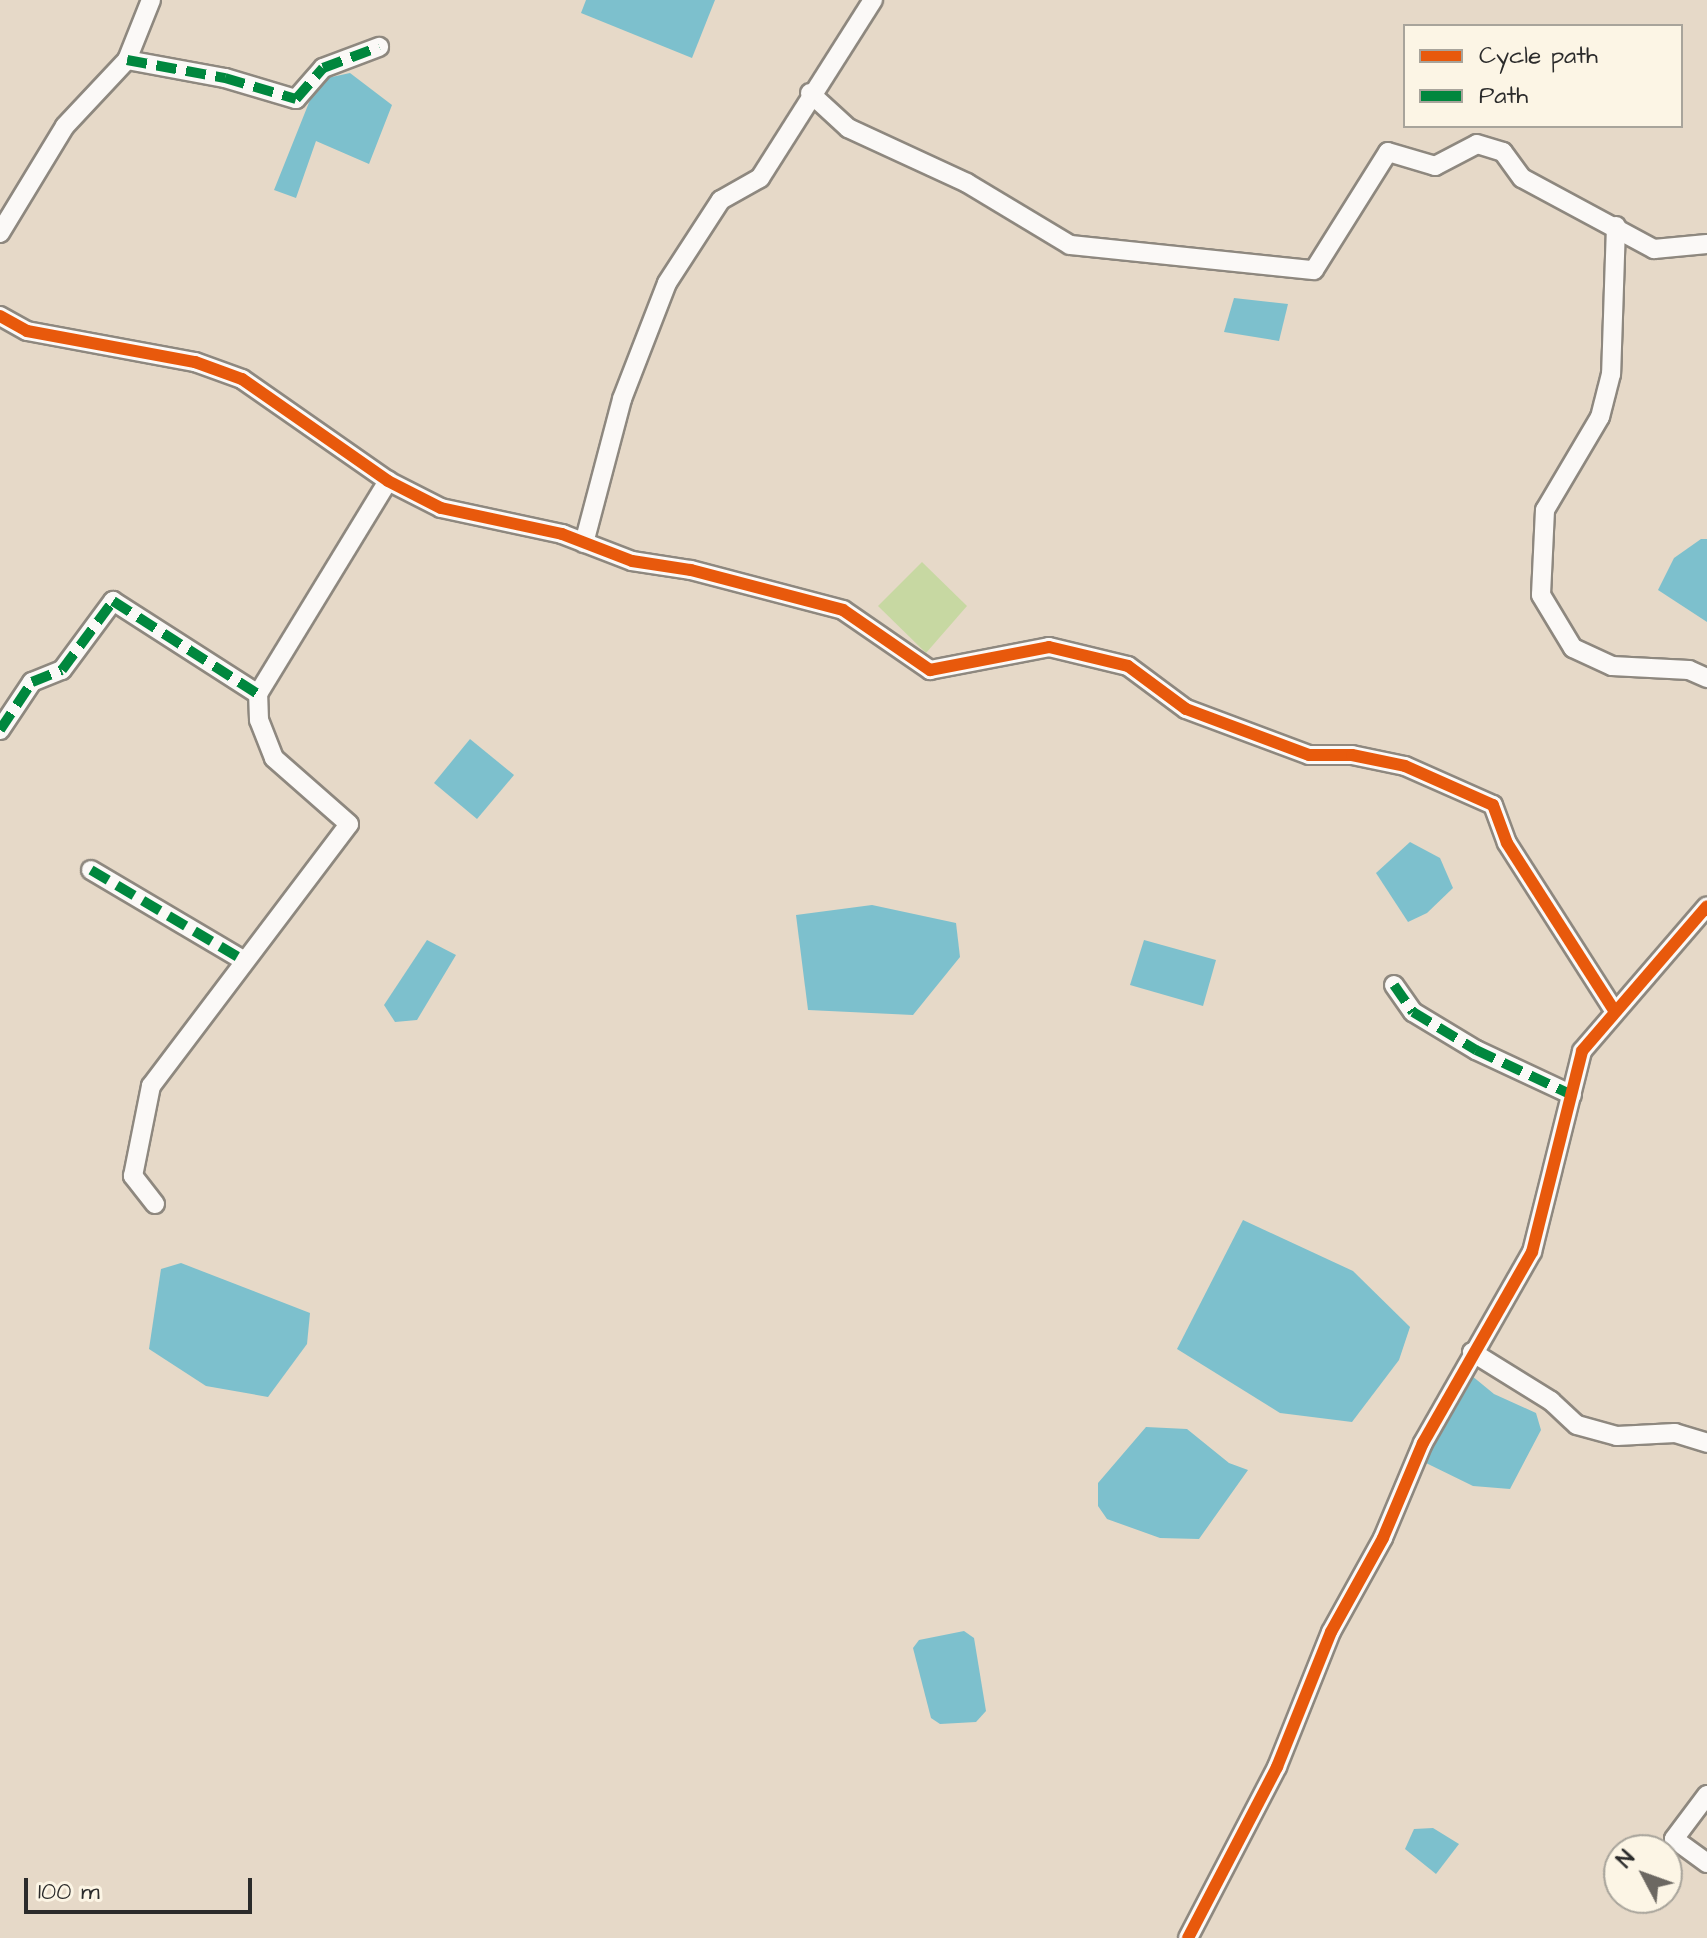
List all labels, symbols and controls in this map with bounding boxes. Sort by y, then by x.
legend [1403,24,1683,128]
text: Cycle path [1479,39,1598,73]
text: Path [1479,79,1528,113]
north arrow [1603,1834,1683,1914]
text: N [1610,1844,1642,1875]
scale bar [28,1862,256,1912]
text: 100 m [38,1875,100,1909]

